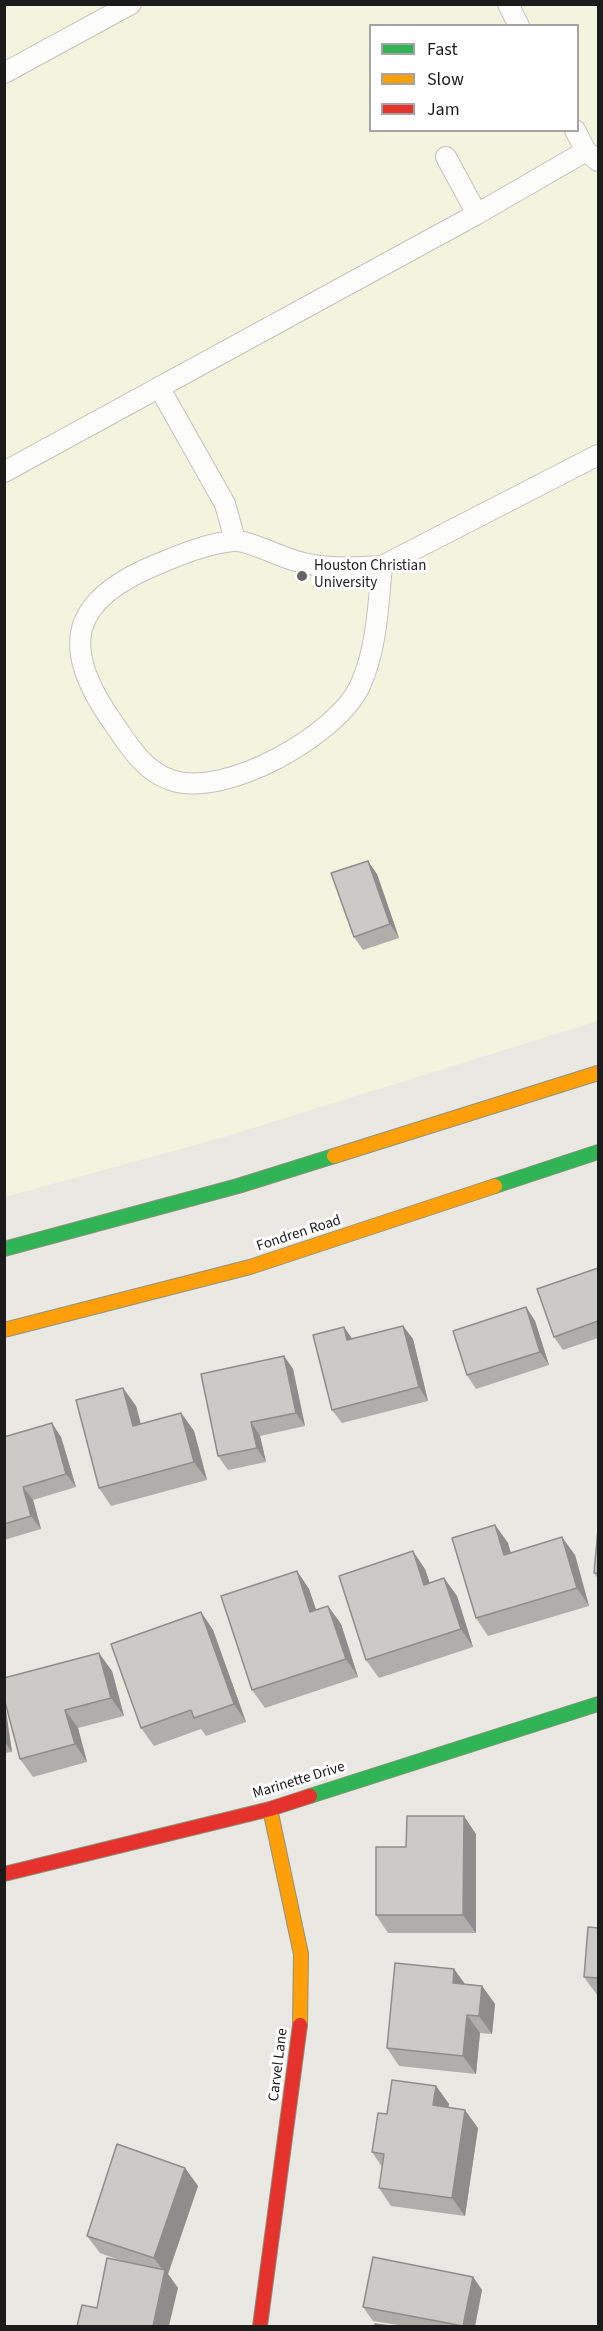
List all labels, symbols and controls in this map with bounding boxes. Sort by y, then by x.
legend [369,24,579,132]
text: Fast [427,37,458,62]
text: Slow [427,67,464,92]
text: Jam [427,97,460,122]
place label: Houston Christian University [314,558,426,593]
marker: Houston Christian University [295,569,309,583]
street label: Fondren Road [254,1212,344,1256]
street label: Marinette Drive [251,1758,347,1804]
street label: Carvel Lane [266,2027,292,2103]

